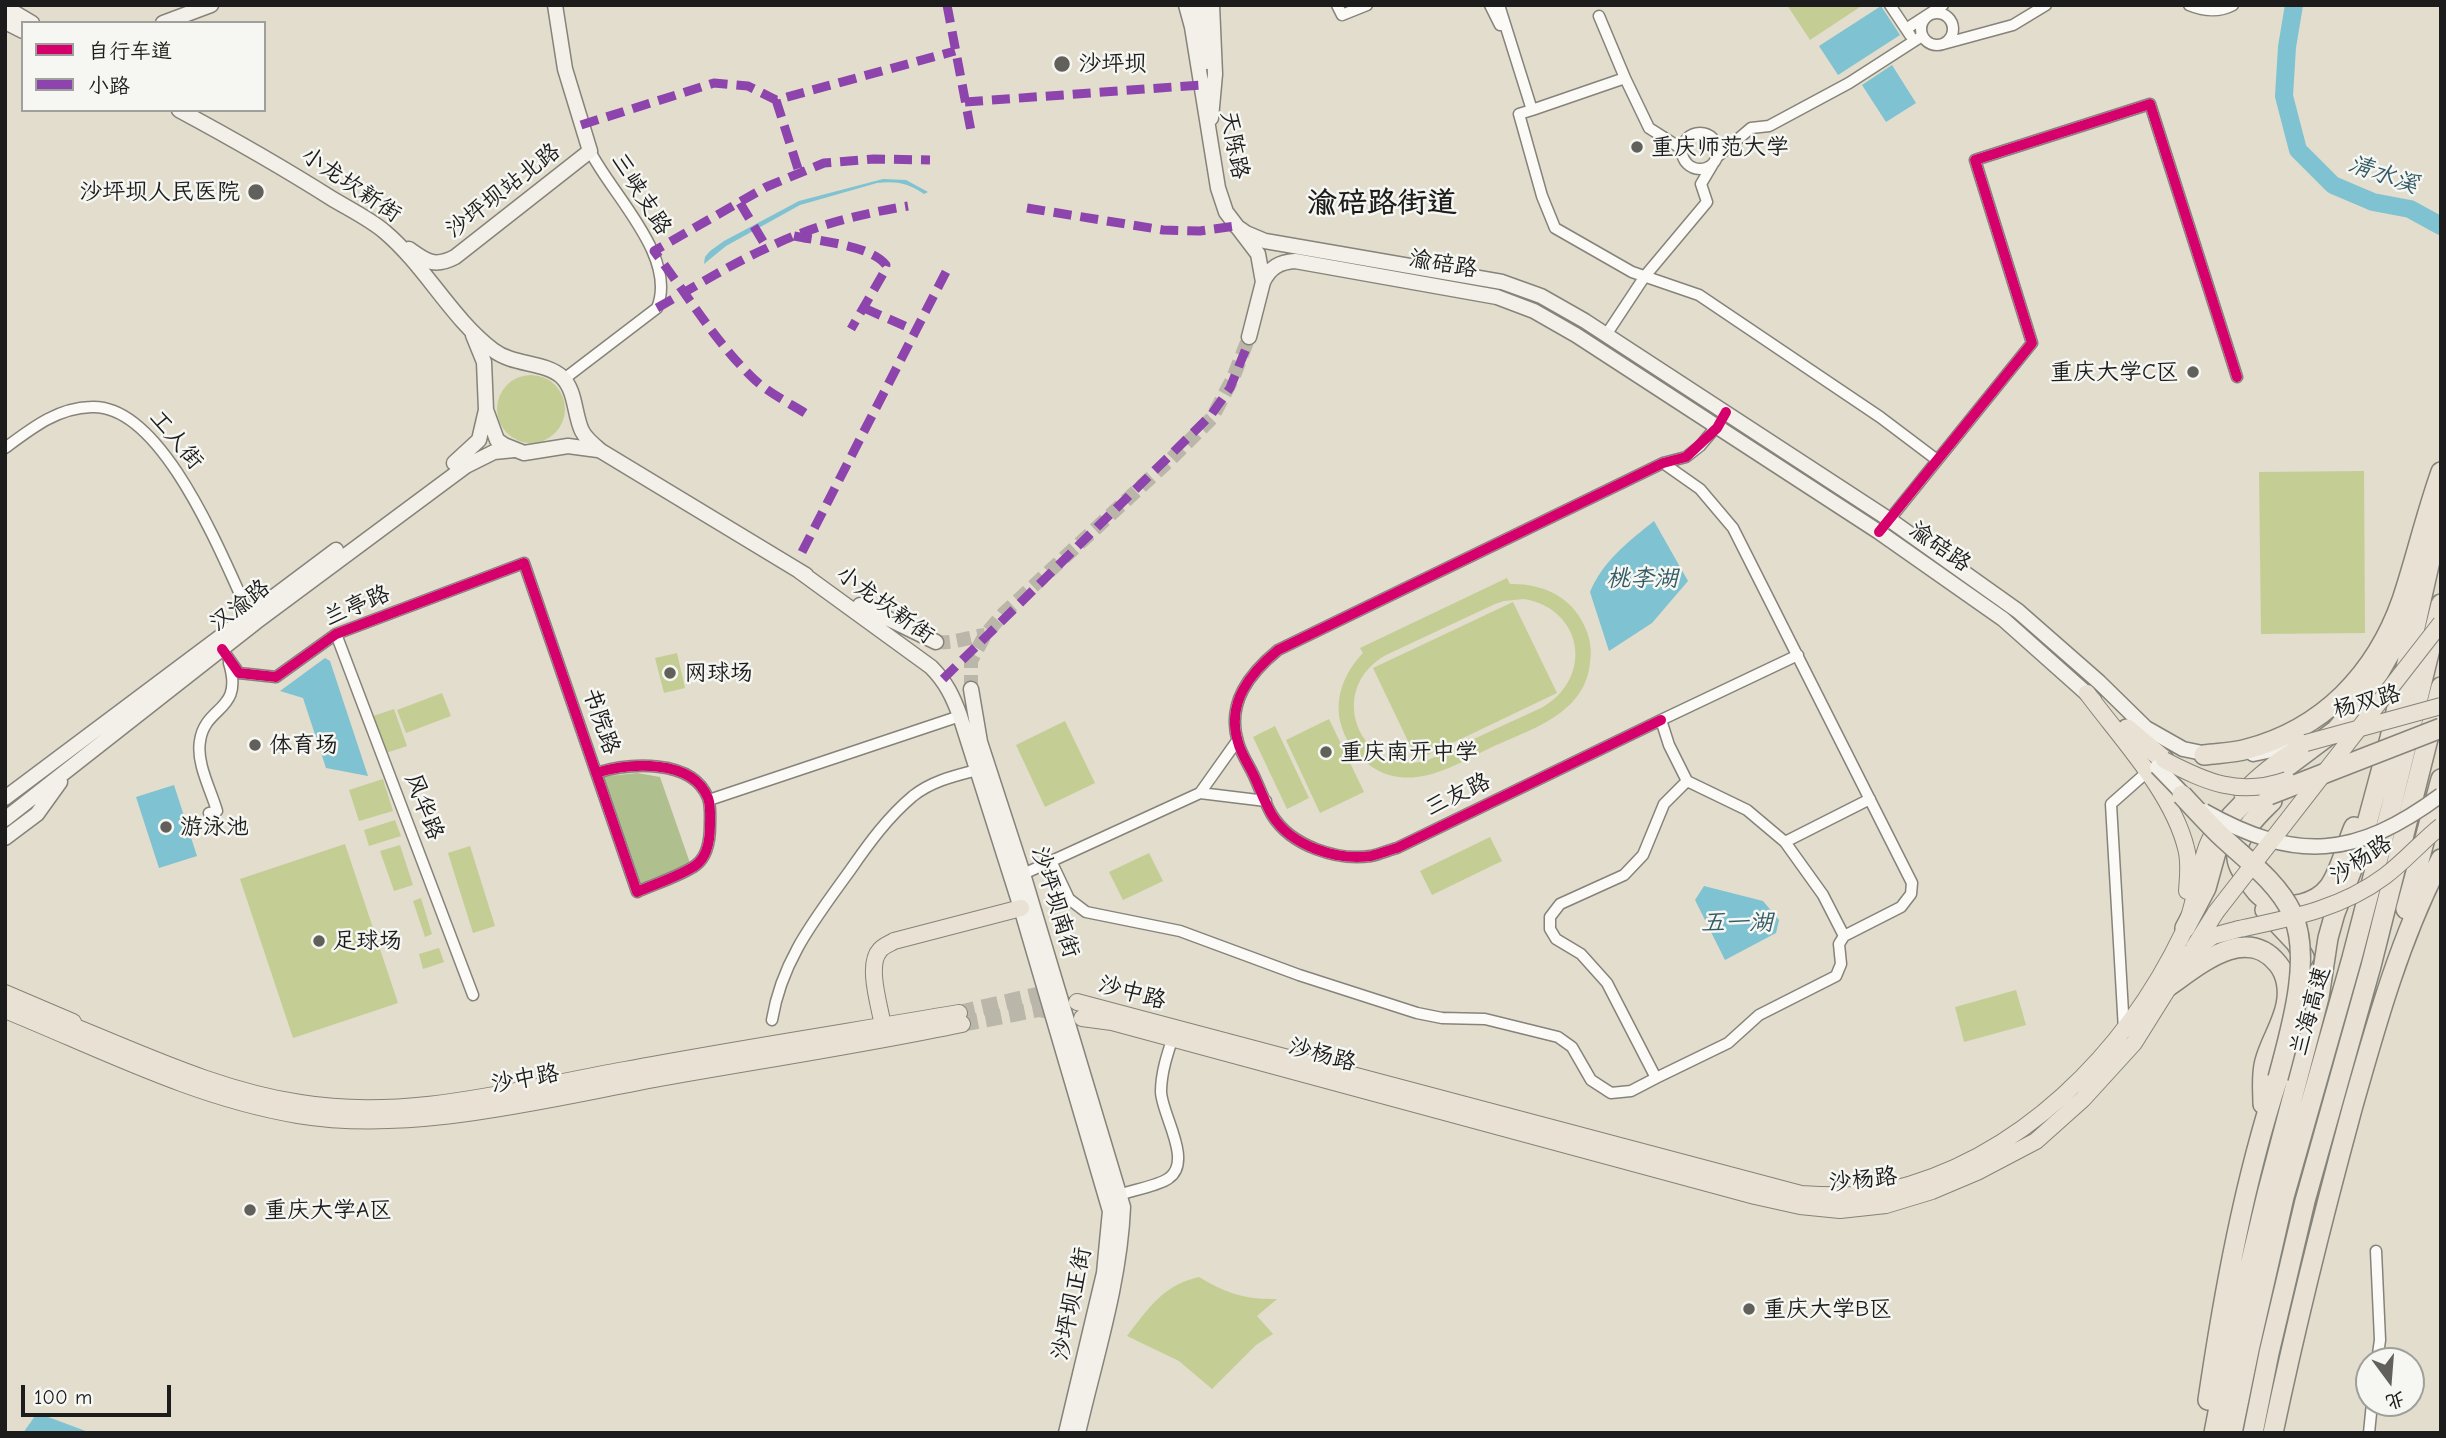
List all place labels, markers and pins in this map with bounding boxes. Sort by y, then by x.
place label: 沙坪坝 [1078,50,1147,78]
marker: 沙坪坝 [1052,54,1072,74]
place label: 重庆师范大学 [1651,133,1789,161]
marker: 重庆师范大学 [1629,139,1645,155]
place label: 沙坪坝人民医院 [79,178,240,206]
marker: 沙坪坝人民医院 [246,182,266,202]
place label: 重庆大学C区 [2050,358,2179,386]
marker: 重庆大学C区 [2185,364,2201,380]
place label: 网球场 [684,659,753,687]
marker: 网球场 [662,665,678,681]
place label: 体育场 [269,731,338,759]
marker: 体育场 [247,737,263,753]
place label: 重庆南开中学 [1340,738,1478,766]
marker: 重庆南开中学 [1318,744,1334,760]
place label: 游泳池 [180,813,249,841]
marker: 游泳池 [158,819,174,835]
place label: 足球场 [333,927,402,955]
marker: 足球场 [311,933,327,949]
place label: 重庆大学A区 [264,1196,392,1224]
marker: 重庆大学A区 [242,1202,258,1218]
place label: 重庆大学B区 [1763,1295,1892,1323]
marker: 重庆大学B区 [1741,1301,1757,1317]

